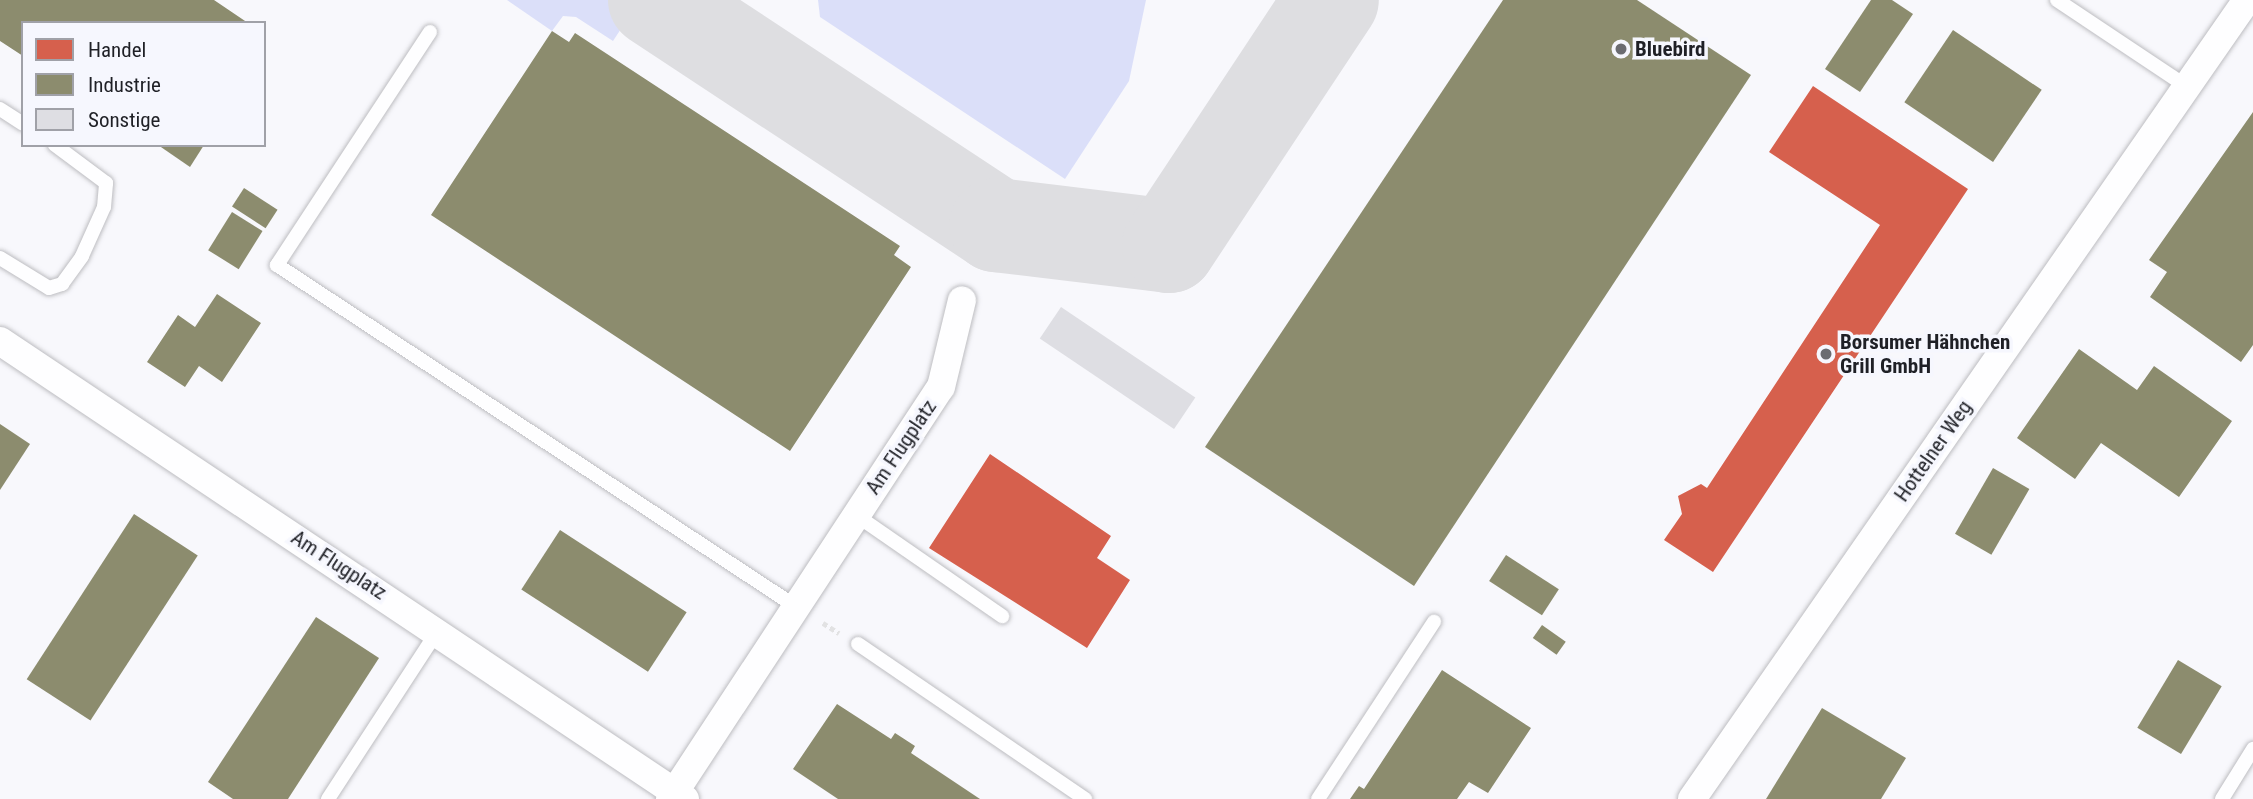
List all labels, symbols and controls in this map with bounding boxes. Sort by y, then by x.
legend [21,21,266,147]
place label: Bluebird [1635,36,1705,62]
text: Handel [88,38,146,62]
marker: Bluebird [1613,41,1629,57]
text: Industrie [88,73,161,97]
text: Sonstige [88,108,160,132]
place label: Borsumer Hähnchen Grill GmbH [1840,329,2010,379]
marker: Borsumer Hähnchen Grill GmbH [1818,346,1834,362]
street label: Am Flugplatz [860,395,942,499]
street label: Hottelner Weg [1889,396,1977,506]
street label: Am Flugplatz [286,525,392,605]

